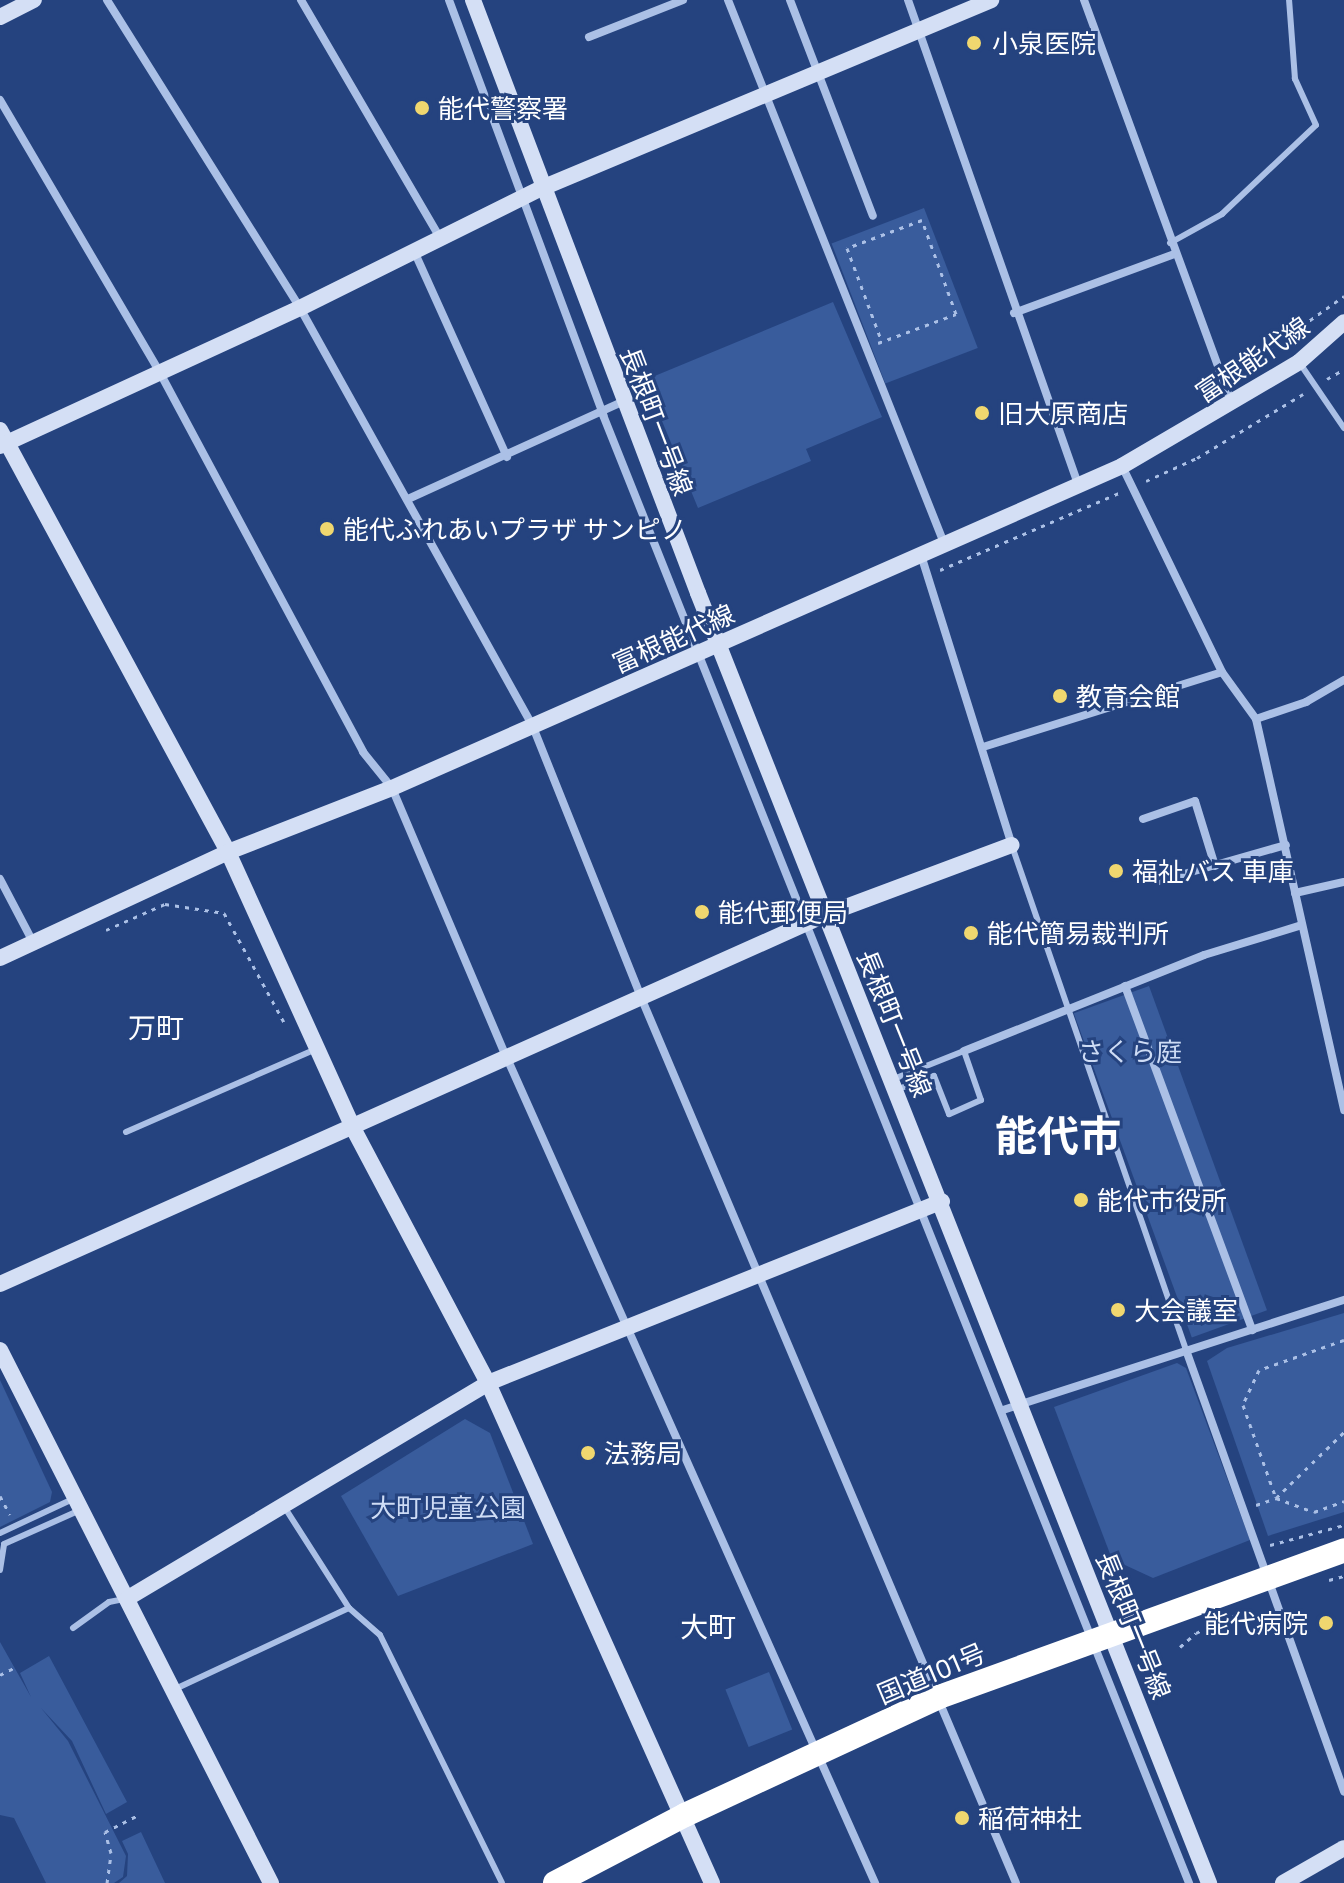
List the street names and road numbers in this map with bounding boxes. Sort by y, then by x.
street label: 富根能代線 [1189,310,1315,408]
street label: 長根町一号線 [614,343,700,499]
street label: 富根能代線 [607,597,739,679]
street label: 長根町一号線 [851,945,939,1101]
street label: 長根町一号線 [1090,1547,1178,1703]
street label: 国道101号 [872,1636,990,1710]

